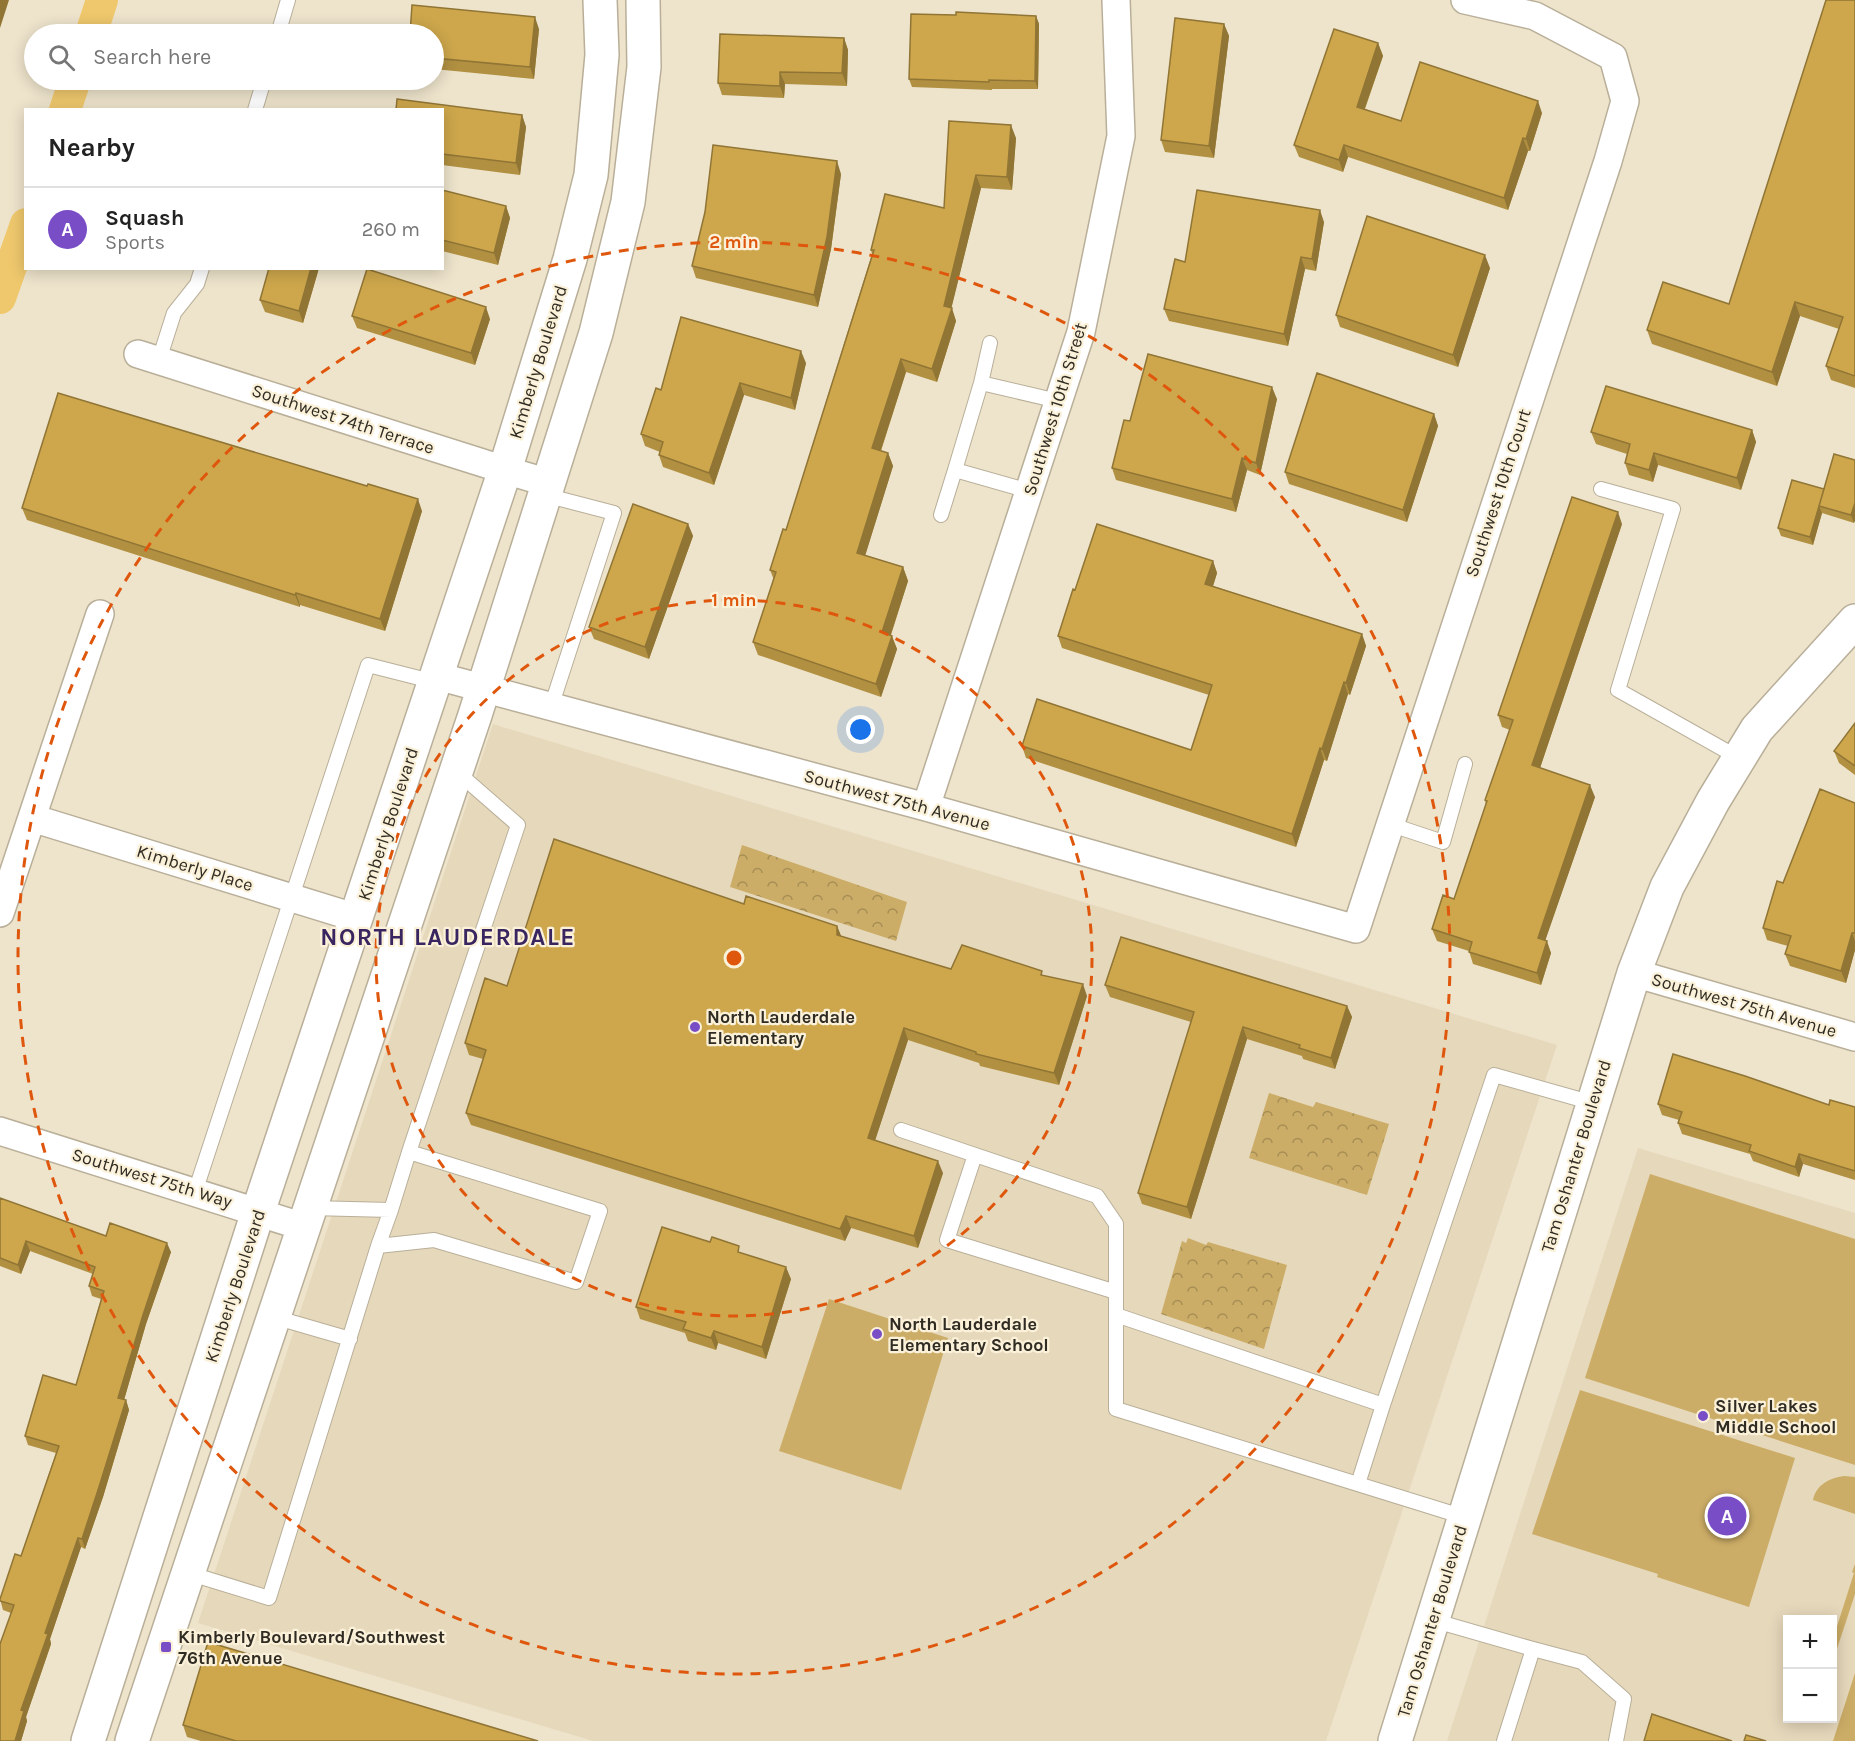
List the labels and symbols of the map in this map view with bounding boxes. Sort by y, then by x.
text: 2 min [709,231,759,253]
street label: Kimberly Boulevard [504,282,572,442]
street label: Southwest 10th Street [1018,320,1092,498]
street label: Southwest 74th Terrace [249,379,437,459]
street label: Southwest 10th Court [1460,406,1536,580]
text: 1 min [711,589,757,611]
your location [846,715,875,744]
street label: Kimberly Boulevard [353,745,423,903]
street label: Southwest 75th Avenue [802,765,992,835]
street label: Kimberly Place [134,840,256,896]
district label: NORTH LAUDERDALE [320,923,576,951]
centre of rings [724,948,744,968]
street label: Southwest 75th Avenue [1649,968,1839,1042]
place label: North Lauderdale Elementary [707,1006,855,1049]
marker: North Lauderdale Elementary [688,1020,702,1034]
street label: Tam Oshanter Boulevard [1536,1057,1616,1255]
street label: Southwest 75th Way [69,1143,235,1213]
street label: Kimberly Boulevard [200,1207,270,1365]
place label: North Lauderdale Elementary School [889,1313,1049,1356]
marker: North Lauderdale Elementary School [870,1327,884,1341]
place label: Silver Lakes Middle School [1715,1395,1836,1438]
marker: Silver Lakes Middle School [1696,1409,1710,1423]
pin: A [1708,1494,1746,1538]
street label: Tam Oshanter Boulevard [1392,1522,1472,1720]
place label: Kimberly Boulevard/Southwest 76th Avenue [178,1626,445,1669]
marker: Kimberly Boulevard/Southwest 76th Avenue [159,1640,173,1654]

